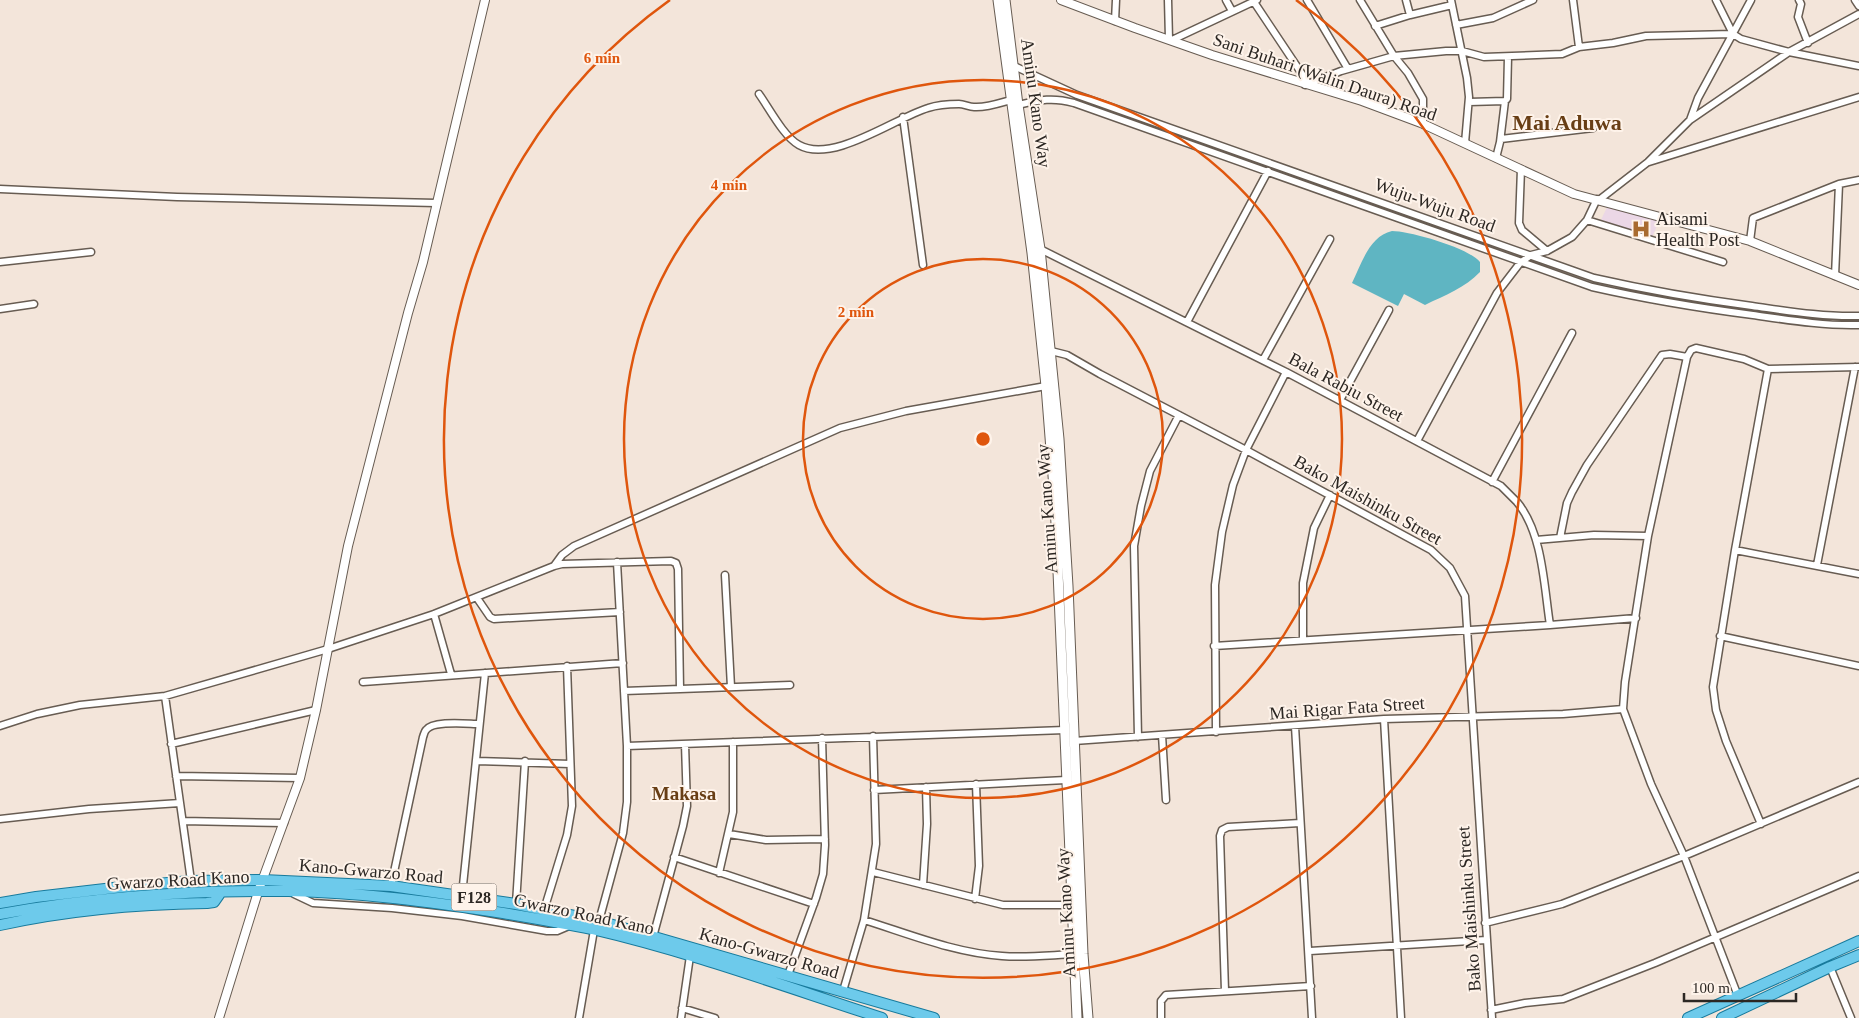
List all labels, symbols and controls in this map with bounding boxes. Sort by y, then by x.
street label: Sani Buhari (Walin Daura) Road [1210,29,1440,126]
street label: Aminu Kano Way [1017,37,1055,169]
text: 6 min [584,50,621,66]
district label: Mai Aduwa [1512,110,1622,135]
street label: Wuju-Wuju Road [1372,174,1498,236]
text: 4 min [711,177,748,193]
place label: Aisami Health Post [1656,209,1740,250]
hospital icon: Aisami Health Post [1630,218,1652,240]
text: 2 min [838,304,875,320]
street label: Bala Rabiu Street [1285,348,1407,426]
centre of rings [974,430,992,448]
street label: Aminu Kano Way [1032,443,1062,575]
street label: Bako Maishinku Street [1291,451,1445,549]
street label: Mai Rigar Fata Street [1269,693,1425,723]
district label: Makasa [652,783,717,804]
street label: Bako Maishinku Street [1453,826,1485,992]
street label: Aminu Kano Way [1053,847,1079,979]
street label: Kano-Gwarzo Road [298,855,444,887]
street label: Gwarzo Road Kano [106,866,250,894]
road number: F128 [452,884,496,910]
street label: Gwarzo Road Kano [512,889,656,939]
street label: Kano-Gwarzo Road [697,923,841,983]
scale bar [1684,970,1796,1002]
text: 100 m [1692,980,1730,996]

